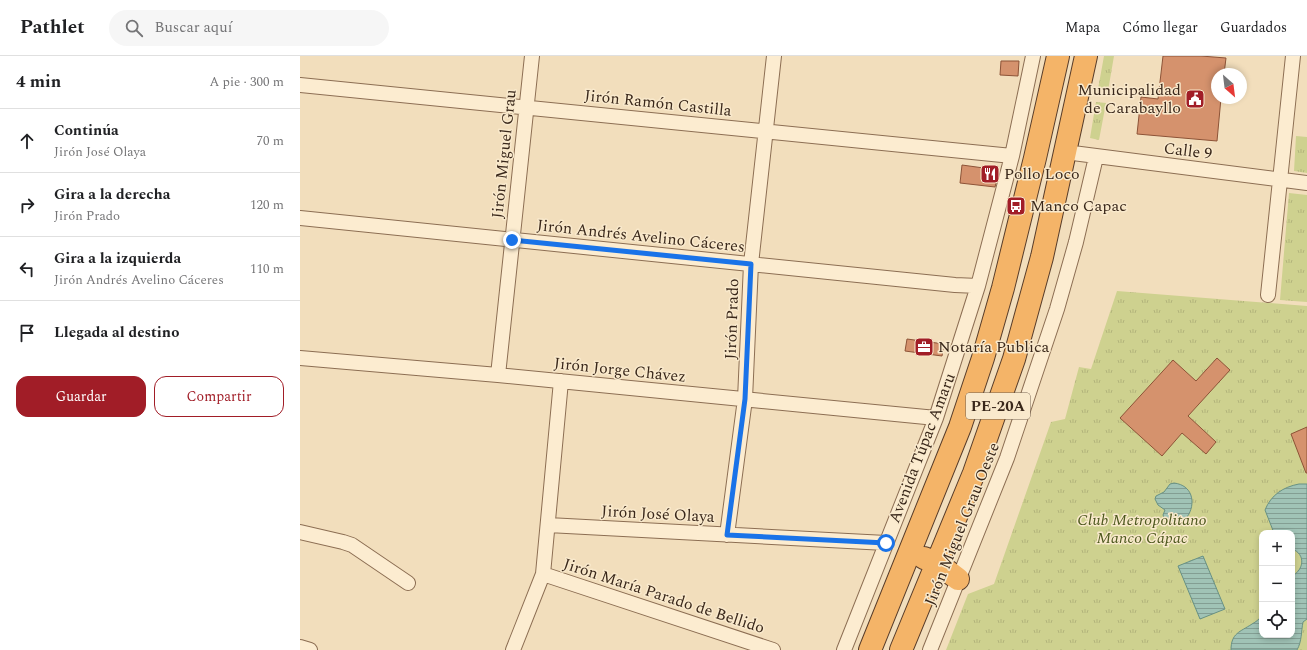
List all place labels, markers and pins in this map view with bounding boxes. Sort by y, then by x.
place label: Municipalidad de Carabayllo [1077,78,1181,120]
public building icon: Municipalidad de Carabayllo [1184,88,1206,110]
place label: Pollo Loco [1004,162,1080,186]
restaurant icon: Pollo Loco [979,163,1001,185]
place label: Manco Capac [1030,194,1127,218]
bus stop icon: Manco Capac [1005,195,1027,217]
place label: Notaría Publica [938,335,1050,359]
office icon: Notaría Publica [913,336,935,358]

